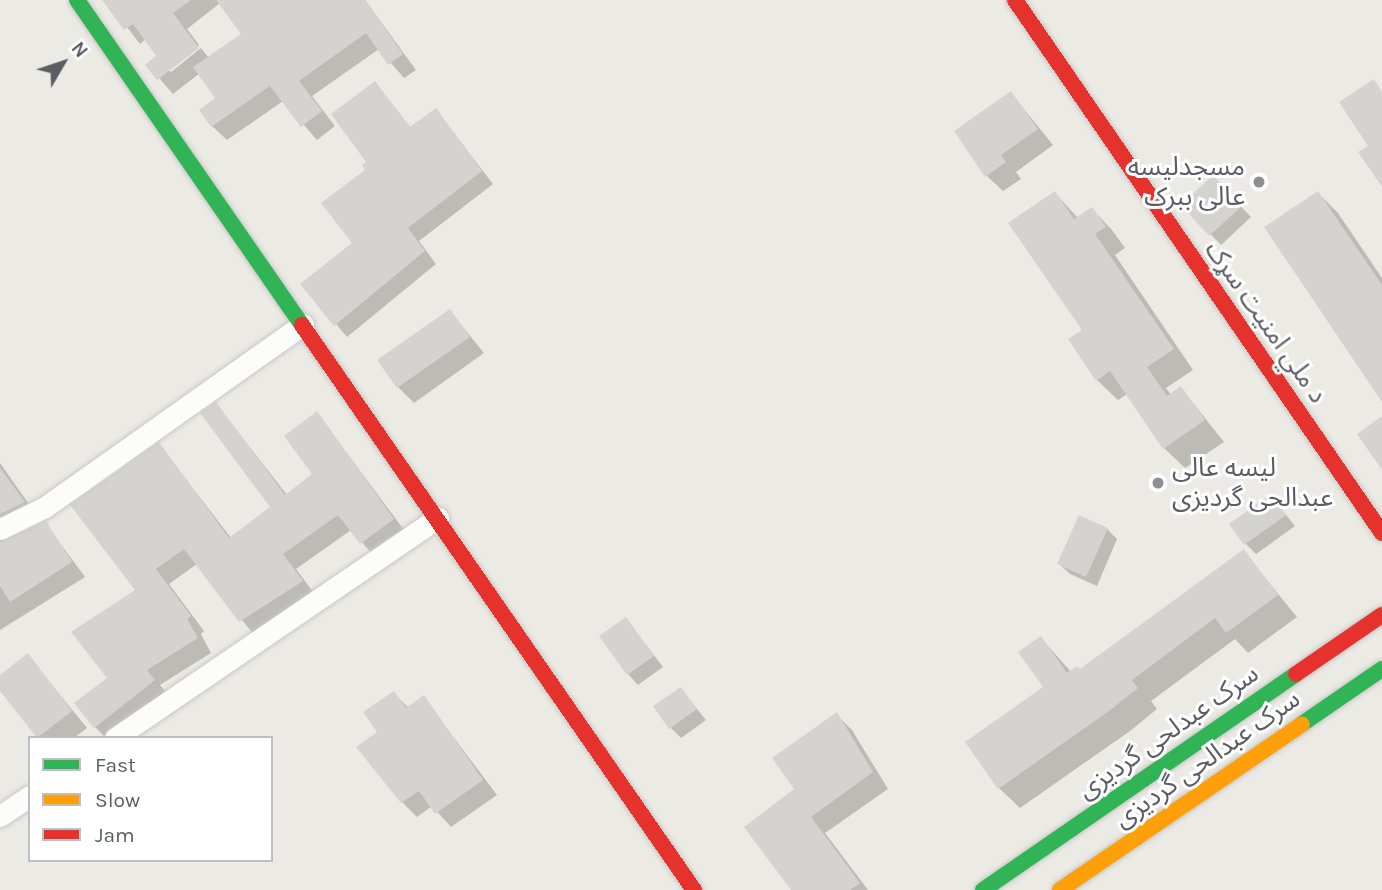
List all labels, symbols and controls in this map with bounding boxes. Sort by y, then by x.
north arrow [28,28,98,98]
text: N [66,38,92,62]
place label: مسجدلیسه عالی ببرک [1128,151,1245,212]
marker: مسجدلیسه عالی ببرک [1251,174,1267,190]
street label: د ملي امنیت سړک [1198,235,1334,409]
place label: لیسه عالی عبدالحی گردیزی [1172,452,1333,514]
marker: لیسه عالی عبدالحی گردیزی [1150,475,1166,491]
street label: سرک عبدلحی گردیزی [1072,658,1264,806]
street label: سرک عبدالحی گردیزی [1108,683,1306,835]
legend [28,736,273,862]
text: Fast [95,753,136,777]
text: Slow [95,788,140,812]
text: Jam [95,823,135,847]

